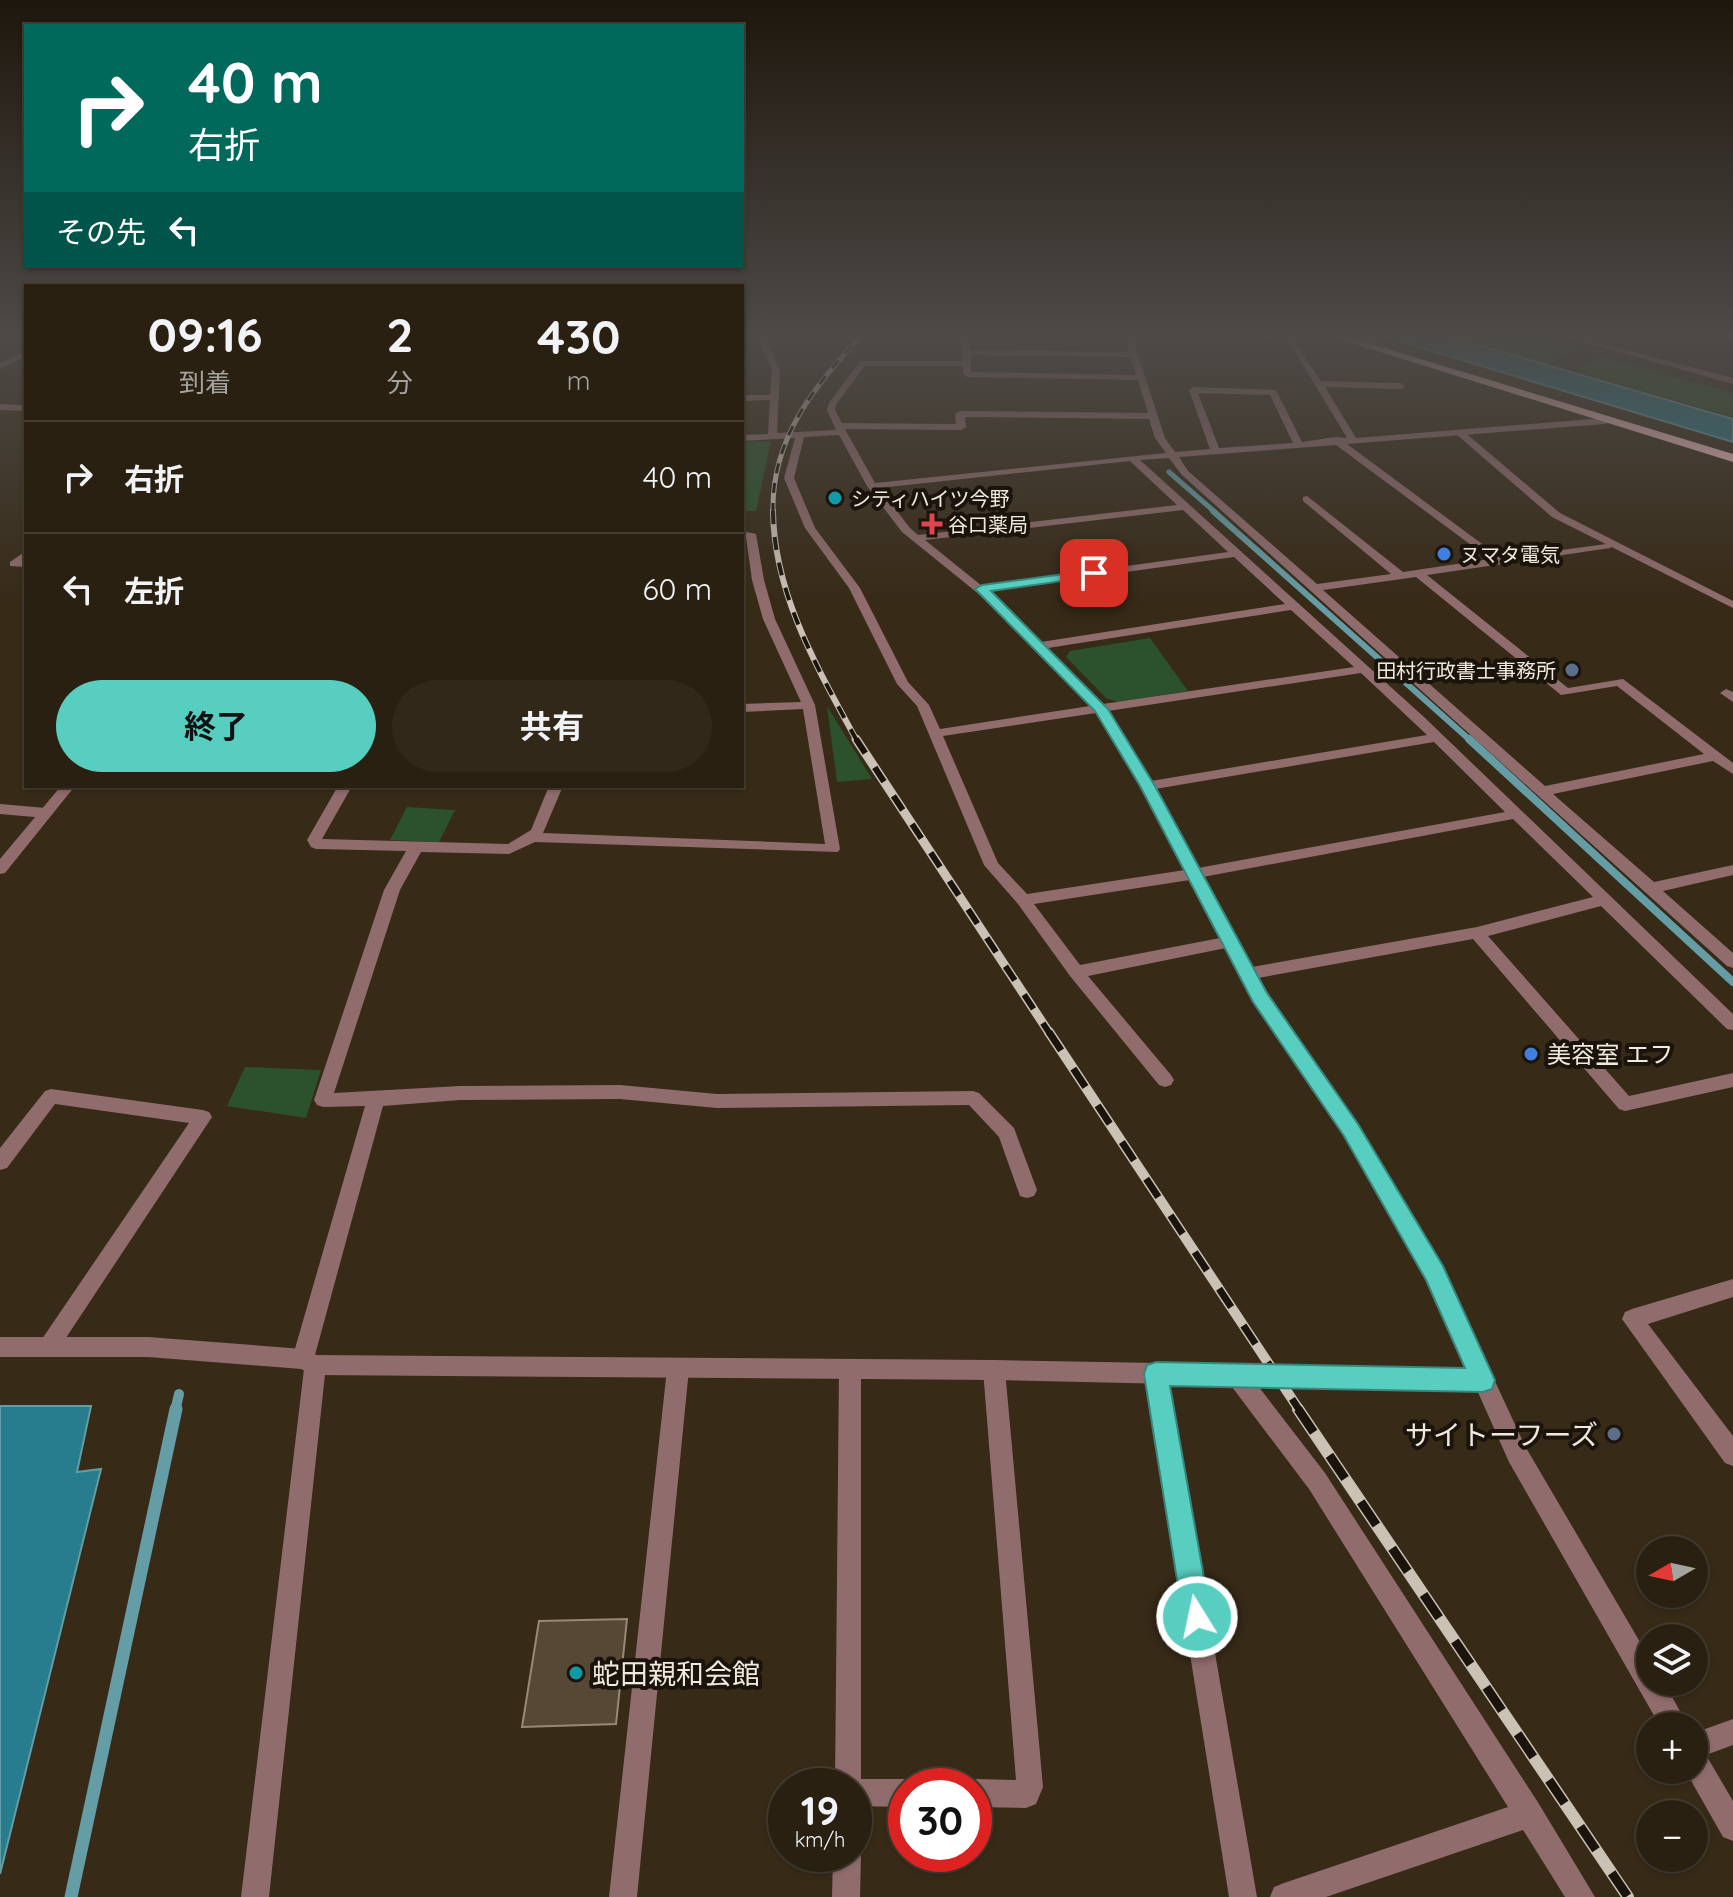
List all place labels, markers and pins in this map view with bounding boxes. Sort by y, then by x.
place label: シティハイツ今野 [851,486,1009,511]
marker: シティハイツ今野 [826,489,844,507]
place label: 谷口薬局 [948,512,1028,537]
marker: 谷口薬局 [923,515,941,533]
pin [1060,539,1128,607]
place label: ヌマタ電気 [1460,542,1560,567]
marker: ヌマタ電気 [1435,545,1453,563]
place label: 田村行政書士事務所 [1376,658,1556,683]
marker: 田村行政書士事務所 [1563,661,1581,679]
place label: 美容室 エフ [1547,1039,1674,1069]
marker: 美容室 エフ [1522,1045,1540,1063]
place label: サイトーフーズ [1405,1417,1598,1452]
marker: サイトーフーズ [1605,1425,1623,1443]
place label: 蛇田親和会館 [592,1656,760,1691]
marker: 蛇田親和会館 [567,1664,585,1682]

